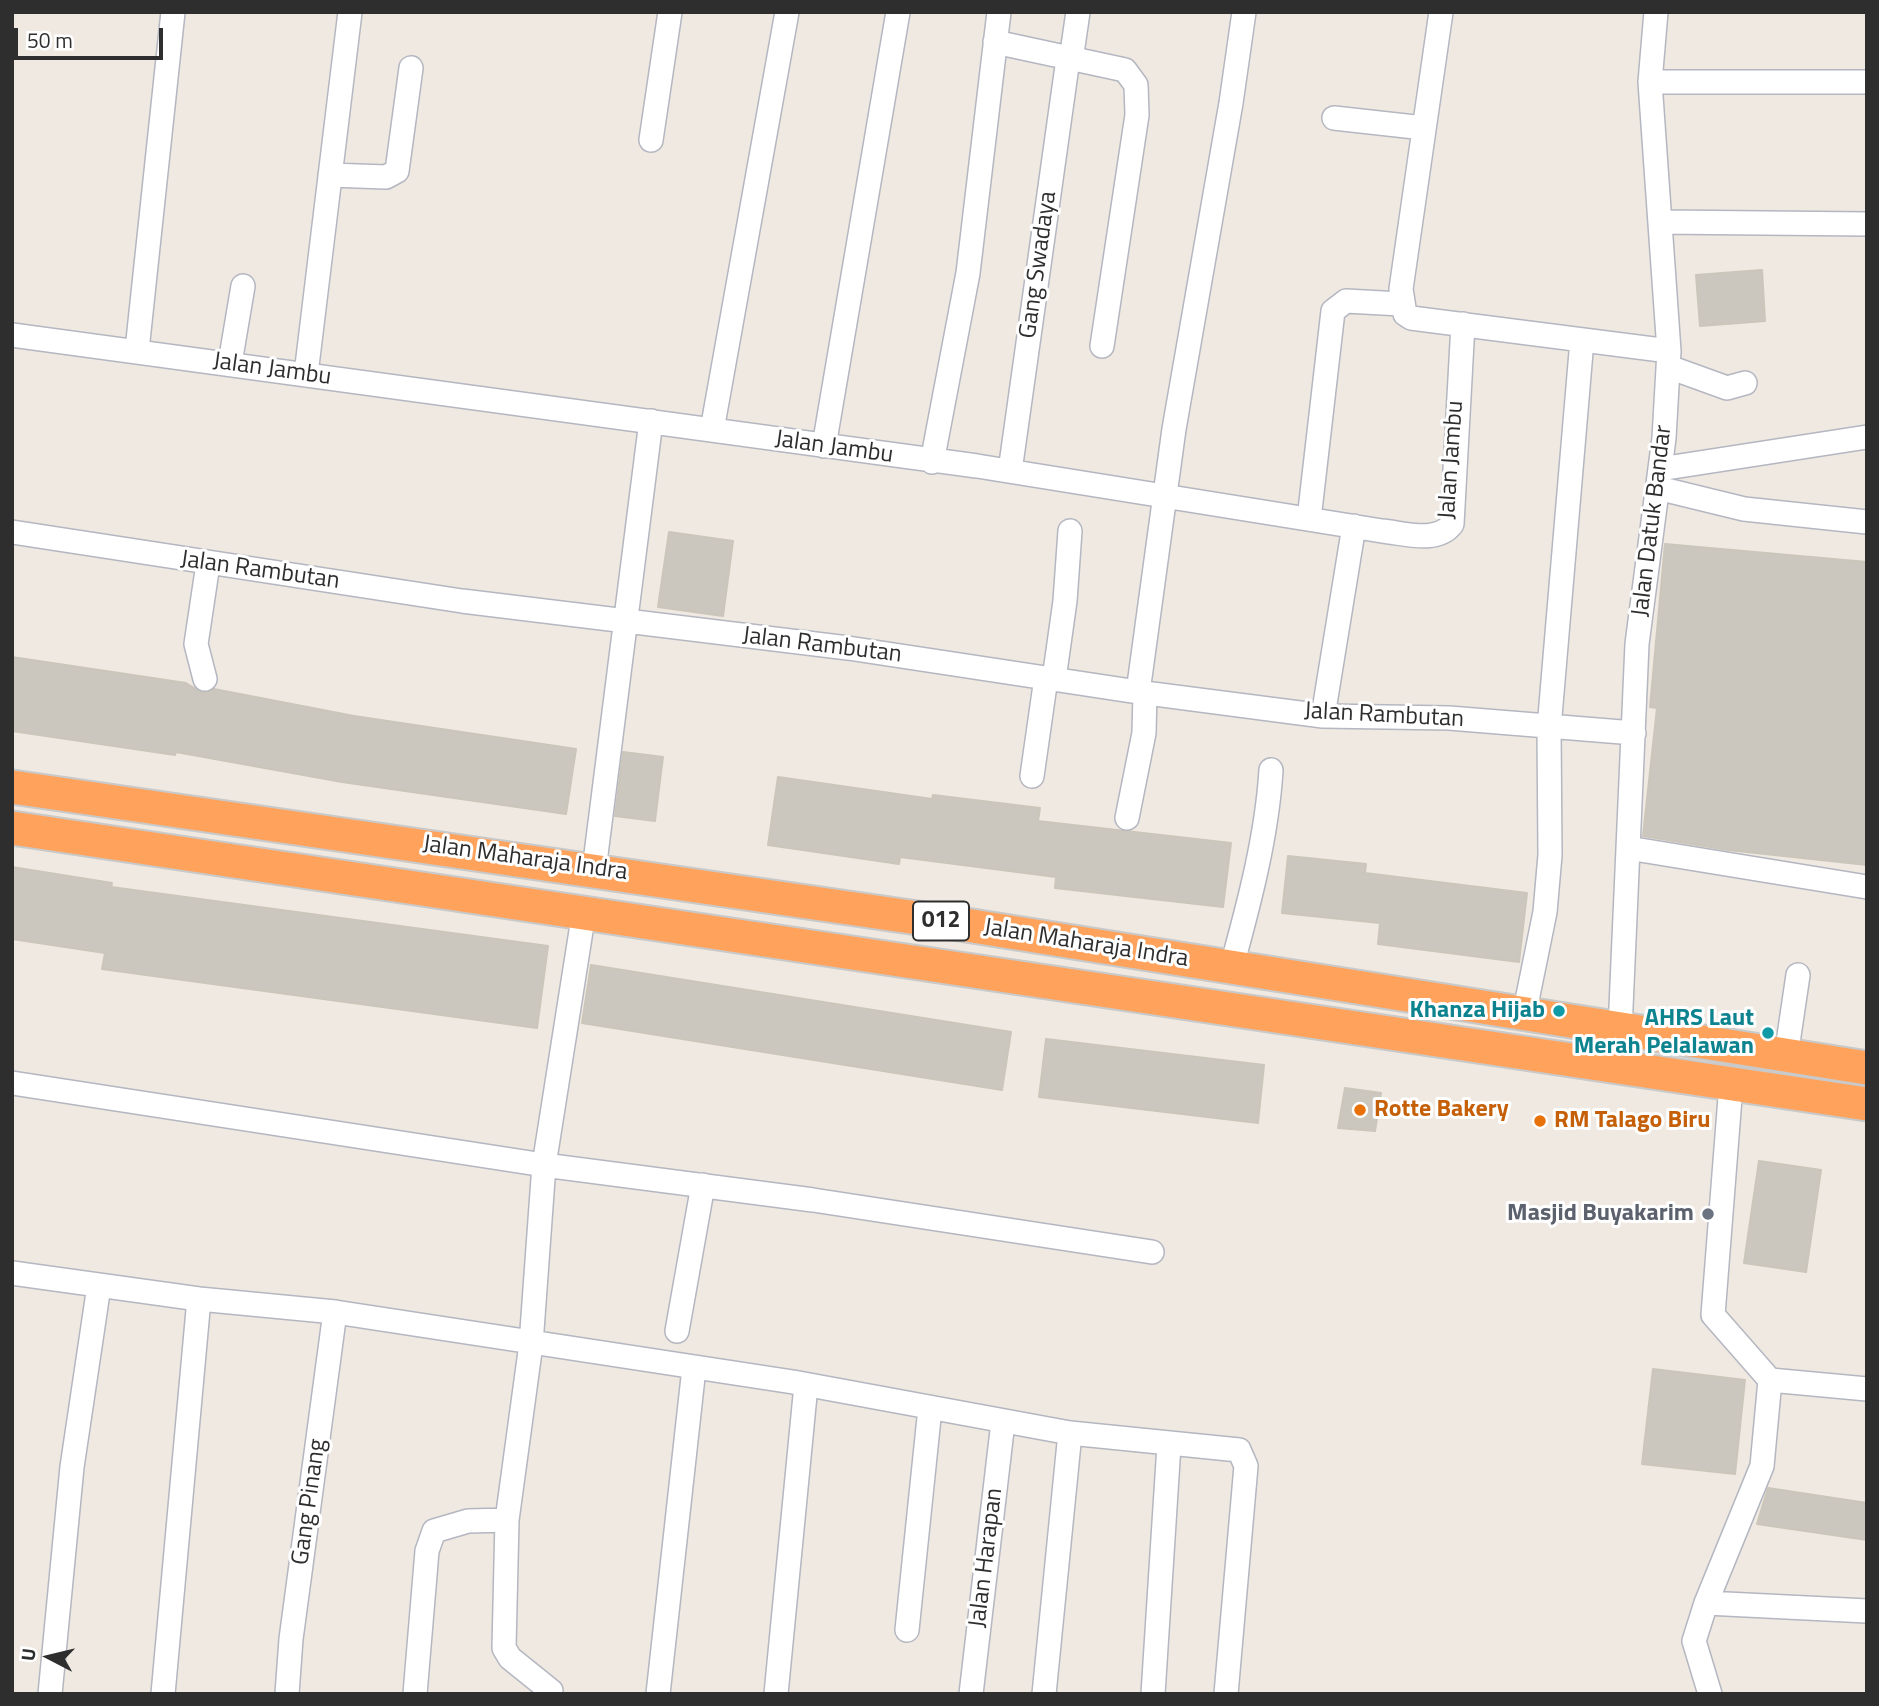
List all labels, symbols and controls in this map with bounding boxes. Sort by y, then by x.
scale bar [18,14,166,58]
text: 50 m [27,24,73,56]
street label: Gang Swadaya [1014,190,1064,340]
street label: Jalan Jambu [211,347,333,393]
street label: Jalan Jambu [1433,400,1471,520]
street label: Jalan Datuk Bandar [1627,424,1679,618]
street label: Jalan Jambu [773,425,895,471]
street label: Jalan Rambutan [179,546,341,596]
street label: Jalan Rambutan [741,622,903,670]
street label: Jalan Rambutan [1303,697,1465,735]
street label: Jalan Maharaja Indra [421,830,629,888]
road number: 012 [913,902,969,940]
street label: Jalan Maharaja Indra [982,914,1190,974]
place label: Khanza Hijab [1410,997,1545,1025]
marker: Khanza Hijab [1551,1003,1567,1019]
place label: AHRS Laut Merah Pelalawan [1574,1005,1754,1061]
marker: AHRS Laut Merah Pelalawan [1760,1025,1776,1041]
place label: Rotte Bakery [1374,1096,1509,1124]
marker: Rotte Bakery [1352,1102,1368,1118]
place label: RM Talago Biru [1554,1107,1711,1135]
marker: RM Talago Biru [1532,1113,1548,1129]
place label: Masjid Buyakarim [1507,1200,1694,1228]
marker: Masjid Buyakarim [1700,1206,1716,1222]
street label: Gang Pinang [287,1437,333,1567]
street label: Jalan Harapan [964,1486,1010,1630]
north arrow [14,1622,84,1692]
text: U [13,1646,43,1662]

